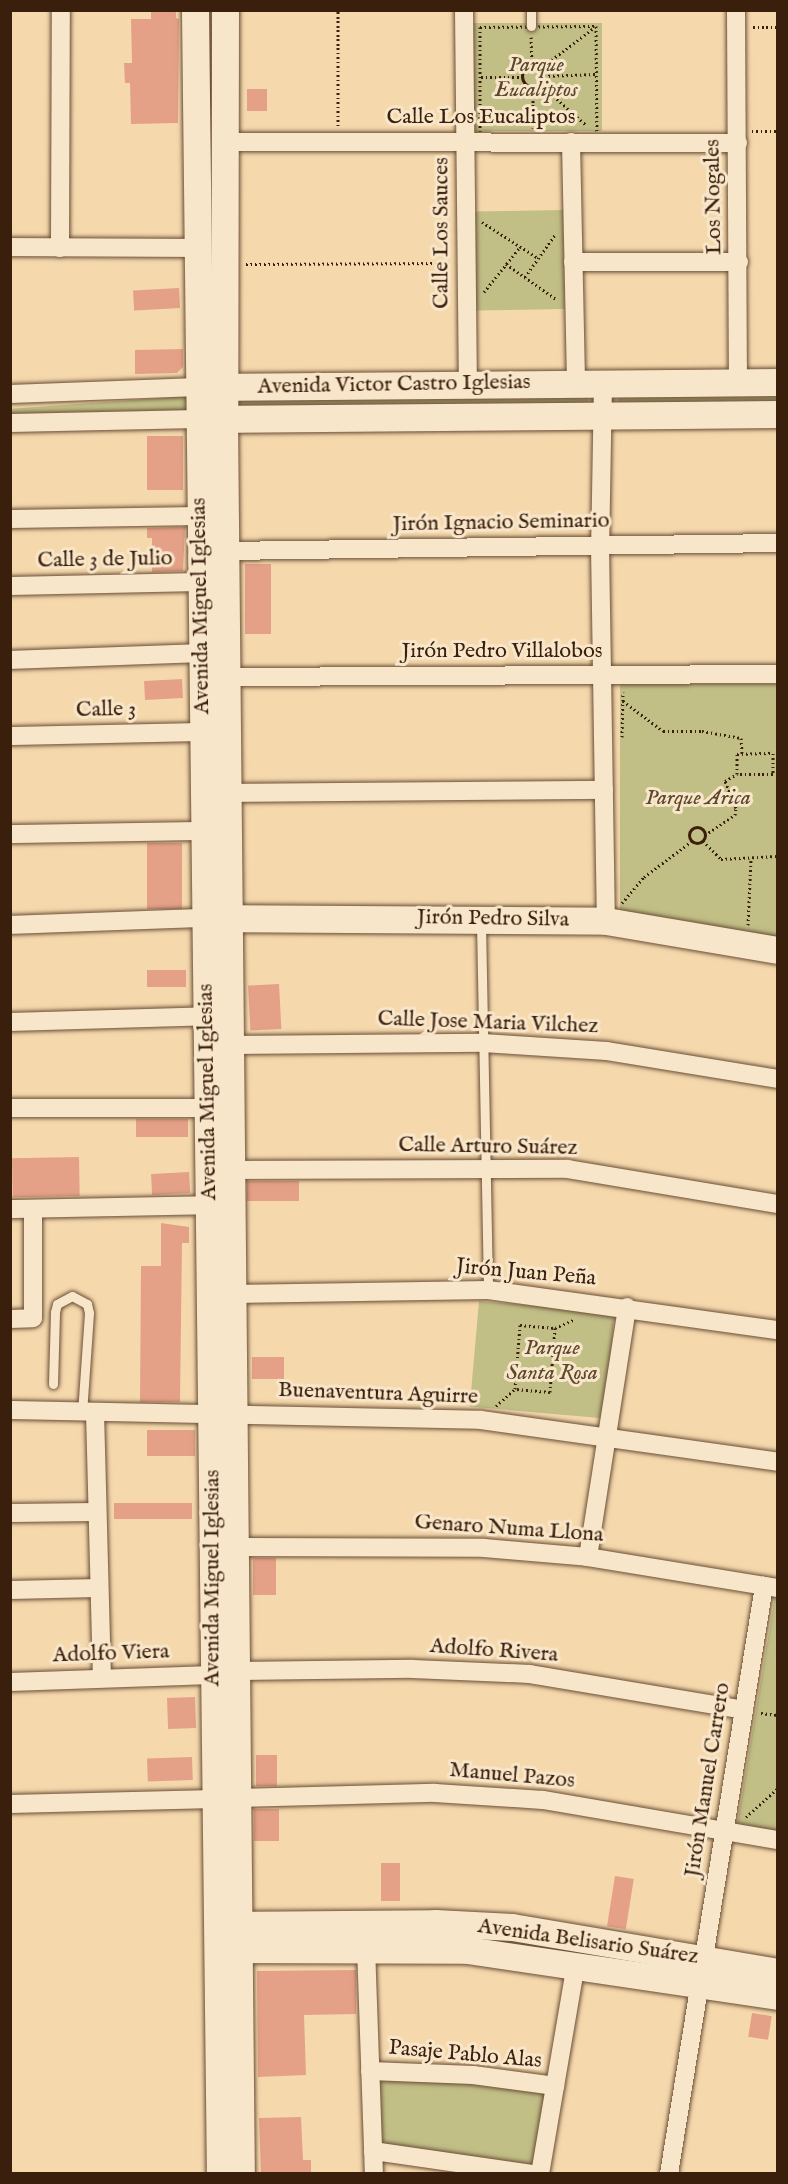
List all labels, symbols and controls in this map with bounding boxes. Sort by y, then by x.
park label: Parque Eucaliptos [495,52,577,104]
street label: Calle Los Eucaliptos [387,105,575,131]
street label: Los Nogales [700,139,728,255]
street label: Calle Los Sauces [429,157,455,309]
street label: Avenida Victor Castro Iglesias [257,369,531,401]
street label: Avenida Miguel Iglesias [186,497,216,715]
street label: Jirón Ignacio Seminario [392,508,610,538]
street label: Calle 3 de Julio [37,546,173,574]
street label: Jirón Pedro Villalobos [401,639,603,665]
street label: Calle 3 [76,696,136,724]
park label: Parque Arica [645,786,751,812]
street label: Jirón Pedro Silva [417,904,569,934]
street label: Avenida Miguel Iglesias [193,983,223,1201]
street label: Calle Jose Maria Vilchez [377,1006,599,1040]
street label: Calle Arturo Suárez [398,1132,578,1162]
street label: Jirón Juan Peña [455,1254,597,1292]
park label: Parque Santa Rosa [506,1335,598,1386]
street label: Buenaventura Aguirre [278,1377,478,1411]
street label: Avenida Miguel Iglesias [200,1470,226,1686]
street label: Genaro Numa Llona [414,1509,604,1549]
street label: Adolfo Rivera [429,1633,559,1669]
street label: Adolfo Viera [52,1639,170,1669]
street label: Jirón Manuel Carrero [680,1681,736,1879]
street label: Manuel Pazos [448,1757,576,1795]
street label: Avenida Belisario Suárez [476,1913,700,1971]
street label: Pasaje Pablo Alas [387,2035,543,2075]

